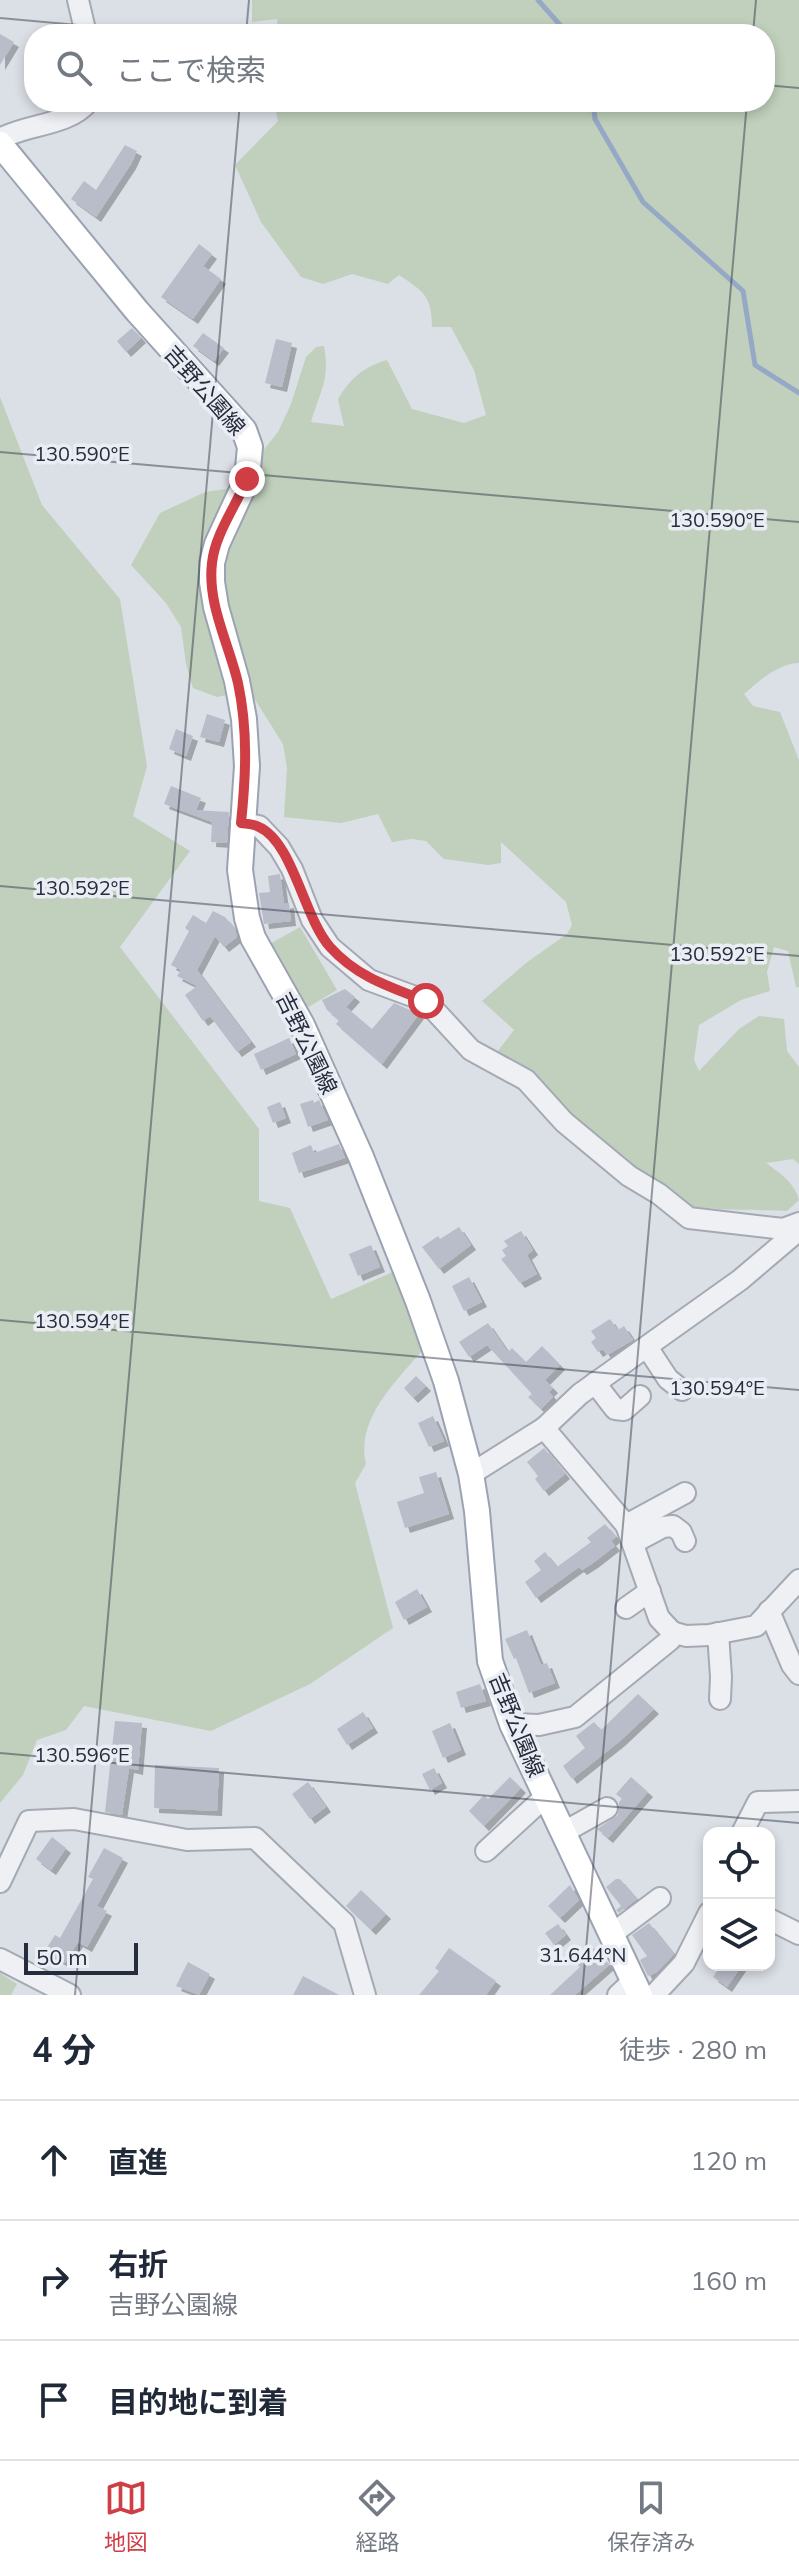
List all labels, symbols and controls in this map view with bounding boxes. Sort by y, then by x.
search box [24,24,775,112]
icon: search [52,46,96,90]
text: ここで検索 [116,51,266,89]
street label: 吉野公園線 [158,339,252,441]
text: 130.590°E [34,441,130,466]
route end [229,461,265,497]
text: 130.590°E [669,507,765,532]
text: 130.592°E [34,875,130,900]
text: 130.592°E [669,941,765,966]
route start [408,983,444,1019]
street label: 吉野公園線 [270,987,344,1099]
text: 130.594°E [34,1308,130,1333]
text: 130.594°E [669,1375,765,1400]
street label: 吉野公園線 [483,1669,551,1781]
text: 130.596°E [34,1742,130,1767]
map controls [703,1827,775,1971]
button: locate [703,1827,775,1899]
button: layers [703,1899,775,1971]
scale bar [24,1939,138,1975]
text: 31.644°N [540,1942,626,1967]
text: 50 m [36,1943,87,1971]
text: 4 分 [32,2028,96,2071]
text: 徒歩 · 280 m [619,2033,767,2066]
icon: ahead [32,2138,76,2182]
text: 直進 [108,2143,168,2181]
text: 120 m [691,2144,767,2177]
text: 右折 [108,2245,168,2283]
icon: right [32,2258,76,2302]
text: 160 m [691,2264,767,2297]
text: 吉野公園線 [108,2288,238,2321]
icon: arrive [32,2378,76,2422]
text: 目的地に到着 [108,2383,288,2421]
tab: 地図 [104,2476,148,2556]
tab: 経路 [355,2476,399,2556]
tab: 保存済み [607,2476,695,2556]

